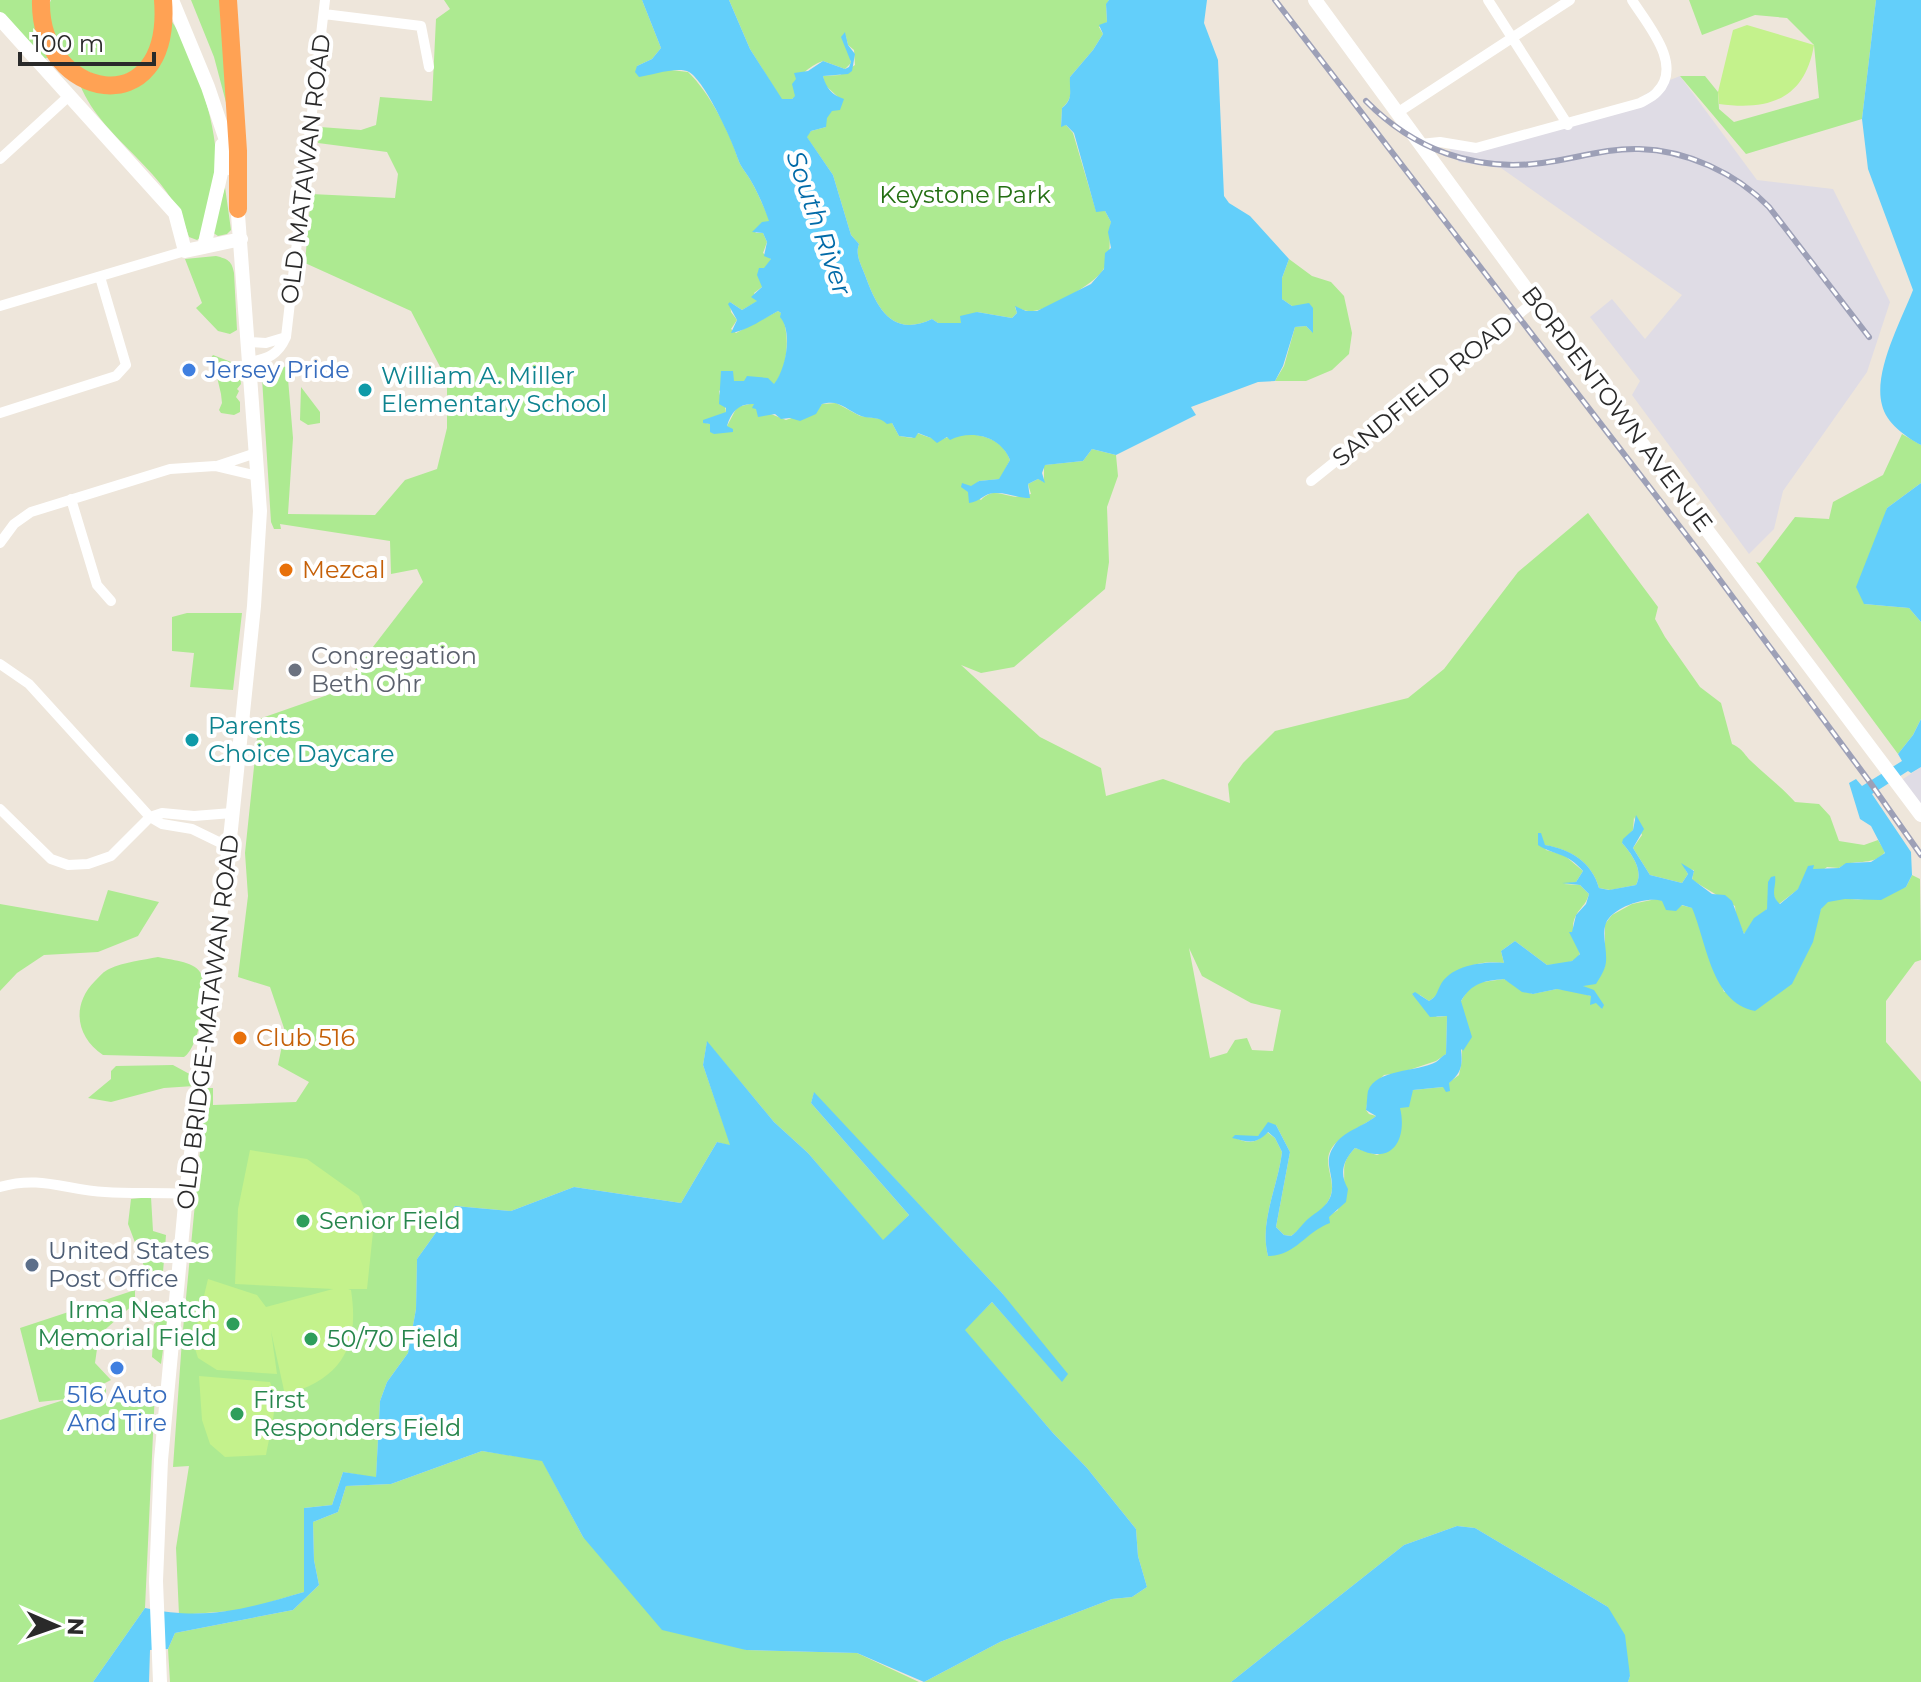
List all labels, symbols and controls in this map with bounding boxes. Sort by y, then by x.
scale bar [20,16,154,66]
text: 100 m [32,29,104,58]
street label: OLD MATAWAN ROAD [275,32,336,306]
water label: South River [779,147,859,300]
park label: Keystone Park [879,180,1051,209]
street label: BORDENTOWN AVENUE [1516,280,1719,537]
street label: SANDFIELD ROAD [1326,309,1519,472]
place label: Jersey Pride [204,355,350,384]
marker: Jersey Pride [180,361,198,379]
place label: William A. Miller Elementary School [381,361,607,418]
marker: William A. Miller Elementary School [356,381,374,399]
place label: Mezcal [302,555,385,584]
marker: Mezcal [277,561,295,579]
place label: Congregation Beth Ohr [311,641,477,698]
marker: Congregation Beth Ohr [286,661,304,679]
place label: Parents Choice Daycare [208,711,394,768]
marker: Parents Choice Daycare [183,731,201,749]
street label: OLD BRIDGE-MATAWAN ROAD [170,833,245,1211]
place label: Club 516 [256,1023,355,1052]
marker: Club 516 [231,1029,249,1047]
place label: Senior Field [319,1206,461,1235]
marker: Senior Field [294,1212,312,1230]
place label: United States Post Office [48,1236,210,1293]
marker: United States Post Office [23,1256,41,1274]
place label: Irma Neatch Memorial Field [37,1295,217,1352]
marker: Irma Neatch Memorial Field [224,1315,242,1333]
place label: 50/70 Field [327,1324,459,1353]
marker: 50/70 Field [302,1330,320,1348]
marker: 516 Auto And Tire [108,1359,126,1377]
place label: 516 Auto And Tire [67,1380,167,1437]
place label: First Responders Field [253,1385,461,1442]
marker: First Responders Field [228,1405,246,1423]
north arrow [16,1586,96,1666]
text: N [62,1617,89,1636]

